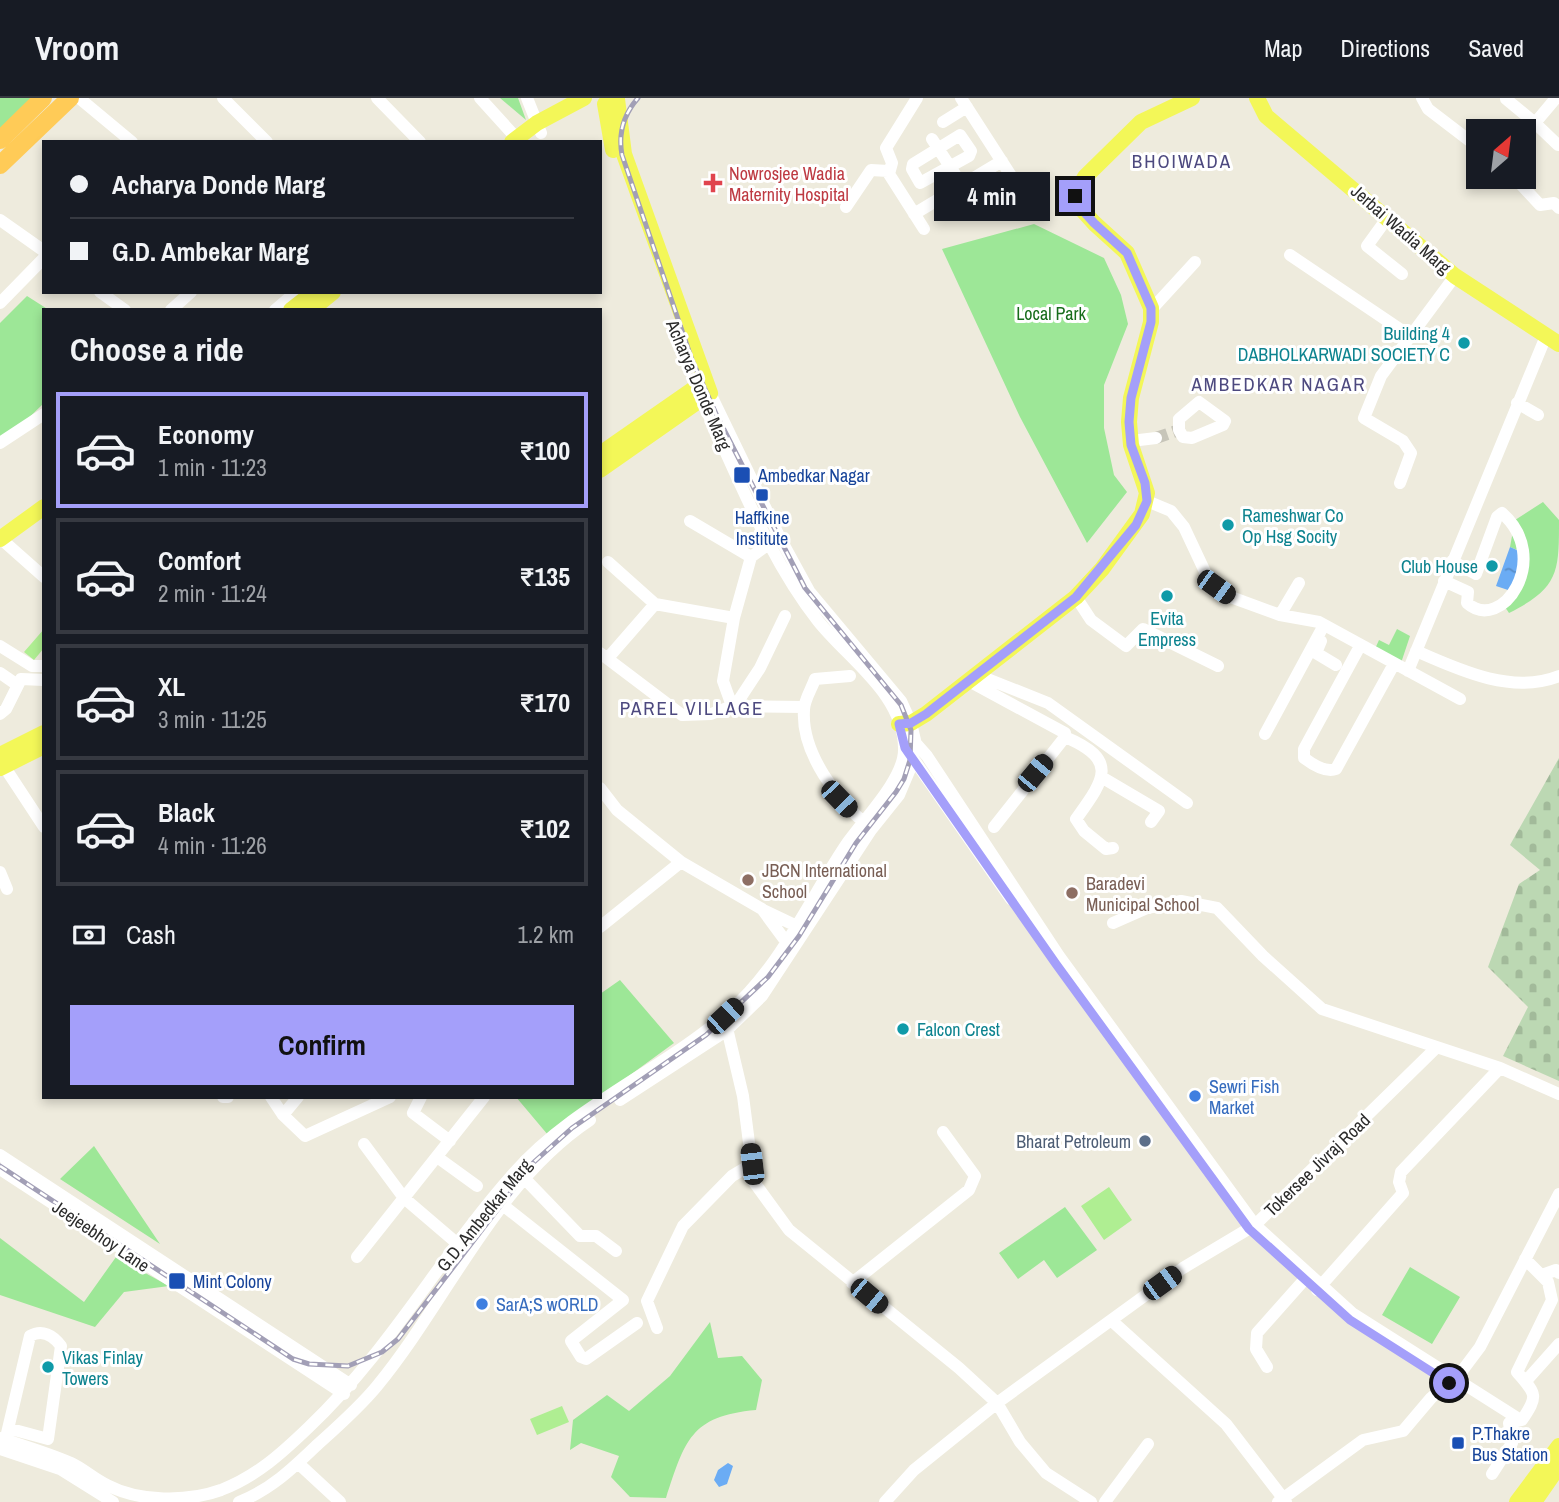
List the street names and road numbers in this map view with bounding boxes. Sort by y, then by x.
street label: Jerbai Wadia Marg [1346,179,1457,280]
street label: Acharya Donde Marg [660,315,738,455]
street label: Tokersee Jivraj Road [1258,1108,1376,1222]
street label: G.D. Ambedkar Marg [431,1153,538,1277]
street label: Jeejeebhoy Lane [47,1194,155,1278]

